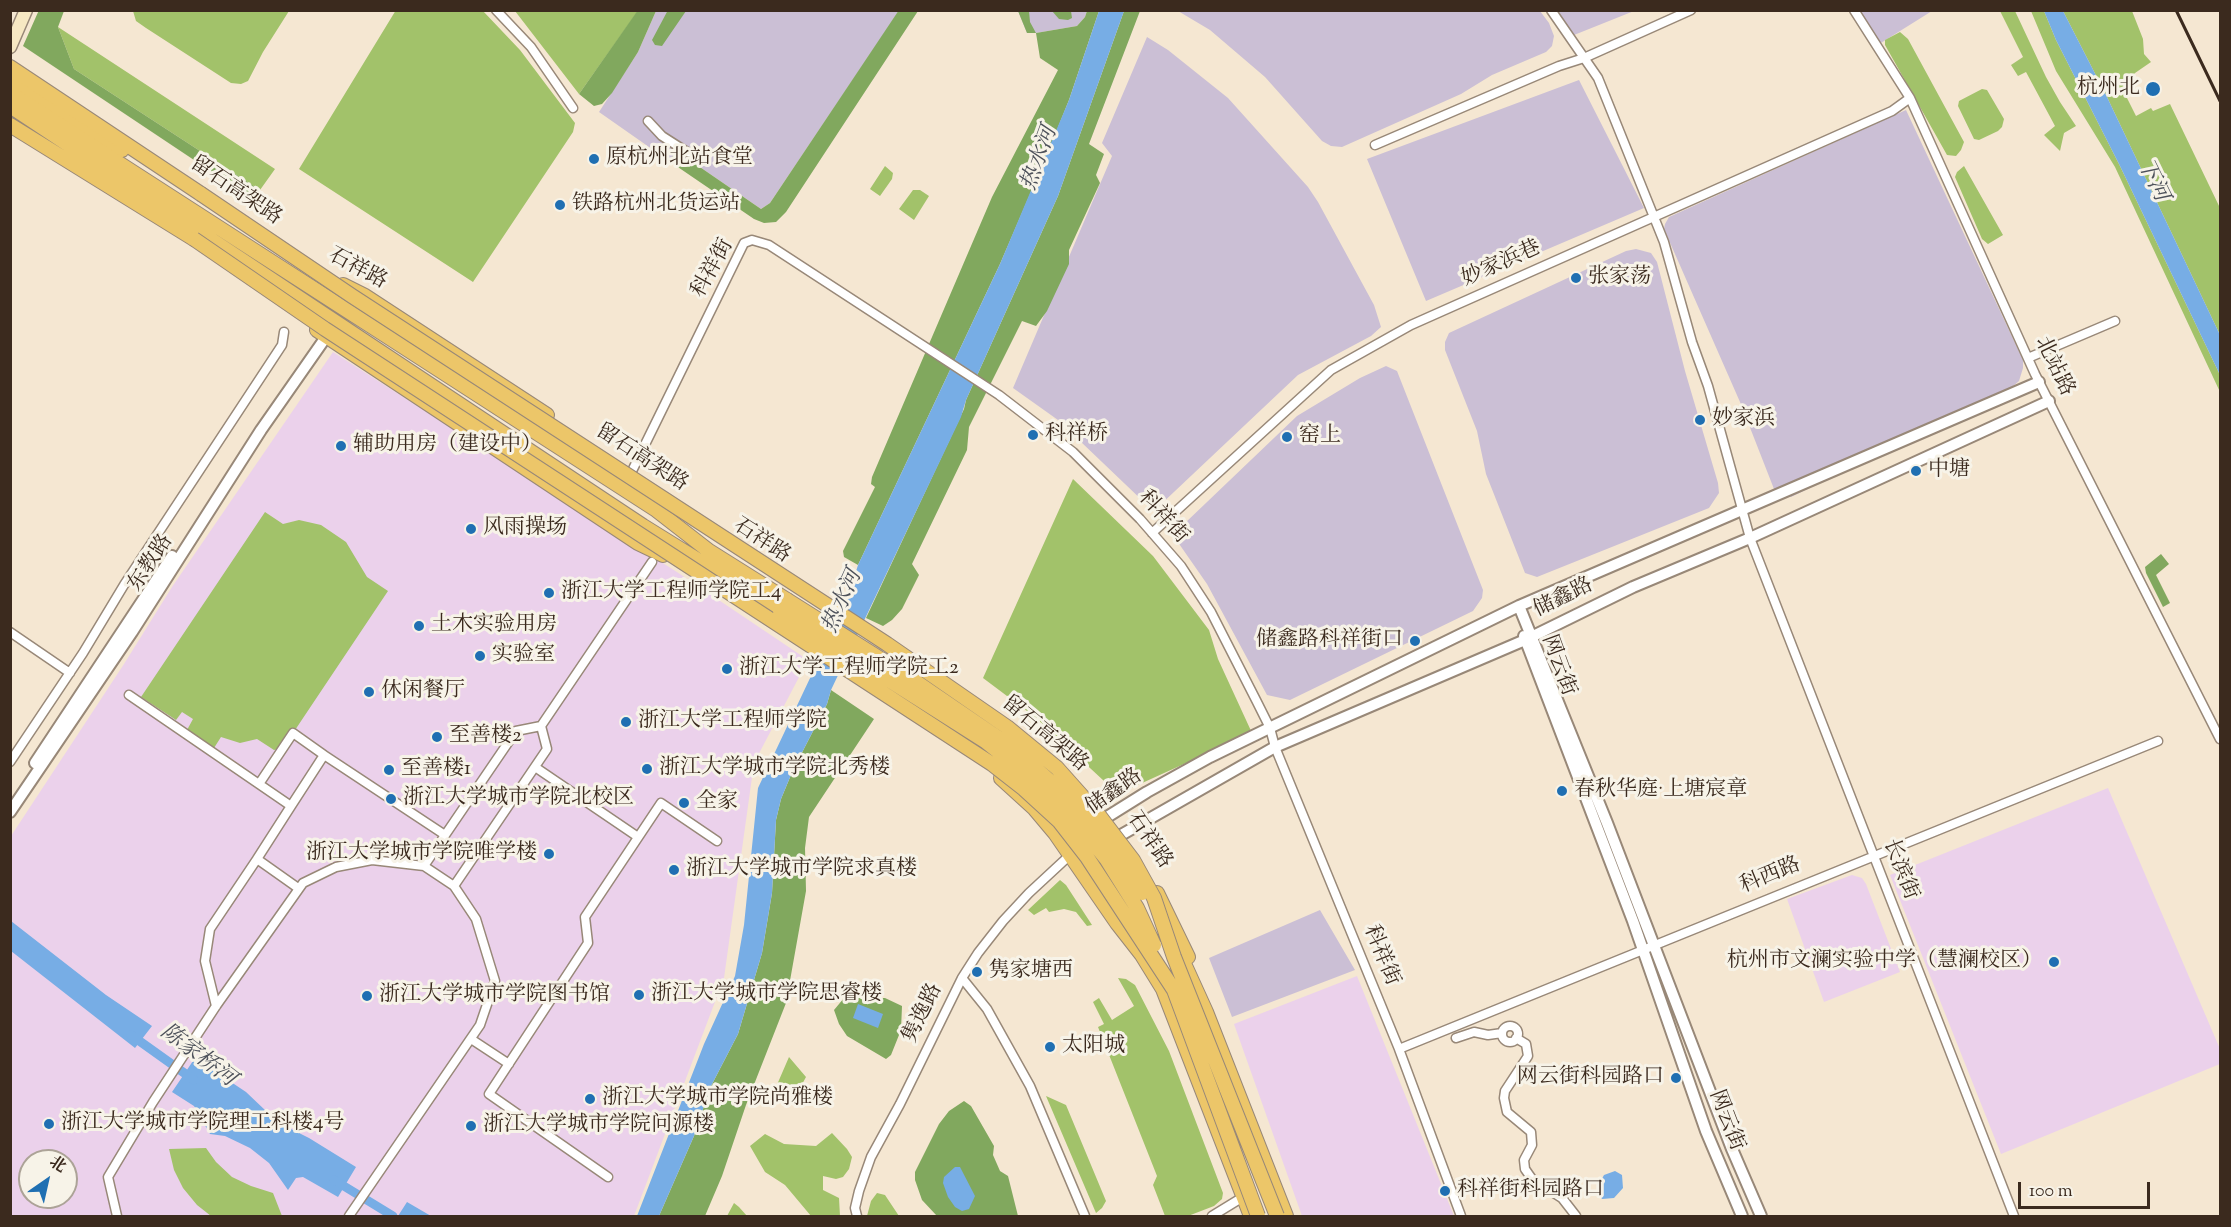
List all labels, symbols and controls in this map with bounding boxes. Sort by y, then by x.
place label: 杭州北 [2077,76,2140,102]
marker: 杭州北 [2144,80,2162,98]
water label: 热水河 [1017,123,1065,195]
place label: 原杭州北站食堂 [606,146,753,172]
street label: 留石高架路 [184,152,286,232]
marker: 原杭州北站食堂 [587,152,601,166]
water label: 下河 [2129,155,2173,207]
place label: 铁路杭州北货运站 [572,192,740,218]
marker: 铁路杭州北货运站 [553,198,567,212]
street label: 科祥街 [688,235,740,303]
street label: 妙家浜巷 [1459,236,1545,294]
street label: 石祥路 [323,244,391,296]
place label: 张家荡 [1588,265,1651,291]
marker: 张家荡 [1569,271,1583,285]
street label: 北站路 [2028,333,2078,401]
place label: 妙家浜 [1712,407,1775,433]
marker: 妙家浜 [1693,413,1707,427]
street label: 留石高架路 [590,420,692,498]
place label: 科祥桥 [1045,422,1108,448]
place label: 窑上 [1299,424,1341,450]
marker: 科祥桥 [1026,428,1040,442]
marker: 窑上 [1280,430,1294,444]
place label: 辅助用房（建设中） [353,433,542,459]
marker: 辅助用房（建设中） [334,439,348,453]
place label: 中塘 [1928,458,1970,484]
marker: 中塘 [1909,464,1923,478]
street label: 科祥街 [1132,486,1192,550]
street label: 石祥路 [728,514,794,570]
place label: 风雨操场 [483,516,567,542]
marker: 风雨操场 [464,522,478,536]
street label: 东教路 [124,531,180,597]
water label: 热水河 [819,566,869,638]
street label: 储鑫路 [1530,574,1598,624]
place label: 浙江大学工程师学院工4 [561,580,782,606]
marker: 浙江大学工程师学院工4 [542,586,556,600]
place label: 土木实验用房 [431,613,557,639]
marker: 土木实验用房 [412,619,426,633]
place label: 储鑫路科祥街口 [1256,628,1403,654]
street label: 网云街 [1534,632,1580,700]
marker: 储鑫路科祥街口 [1408,634,1422,648]
place label: 实验室 [492,643,555,669]
marker: 实验室 [473,649,487,663]
place label: 浙江大学工程师学院工2 [739,656,959,682]
marker: 浙江大学工程师学院工2 [720,662,734,676]
place label: 休闲餐厅 [381,679,465,705]
marker: 休闲餐厅 [362,685,376,699]
street label: 留石高架路 [996,692,1092,778]
place label: 浙江大学工程师学院 [638,709,827,735]
marker: 浙江大学工程师学院 [619,715,633,729]
place label: 至善楼2 [449,724,522,750]
marker: 至善楼2 [430,730,444,744]
place label: 浙江大学城市学院北秀楼 [659,756,890,782]
place label: 至善楼1 [401,757,471,783]
marker: 浙江大学城市学院北秀楼 [640,762,654,776]
marker: 至善楼1 [382,763,396,777]
street label: 储鑫路 [1082,765,1148,821]
place label: 春秋华庭·上塘宸章 [1574,778,1747,804]
marker: 春秋华庭·上塘宸章 [1555,784,1569,798]
place label: 浙江大学城市学院北校区 [403,786,634,812]
place label: 全家 [696,790,738,816]
marker: 浙江大学城市学院北校区 [384,792,398,806]
marker: 全家 [677,796,691,810]
street label: 石祥路 [1120,808,1176,874]
street label: 长滨街 [1876,836,1922,904]
place label: 浙江大学城市学院唯学楼 [306,841,537,867]
marker: 浙江大学城市学院唯学楼 [542,847,556,861]
street label: 科西路 [1737,854,1805,900]
place label: 浙江大学城市学院求真楼 [686,857,917,883]
marker: 浙江大学城市学院求真楼 [667,863,681,877]
street label: 科祥街 [1357,922,1403,990]
place label: 杭州市文澜实验中学（慧澜校区） [1727,949,2042,975]
marker: 杭州市文澜实验中学（慧澜校区） [2047,955,2061,969]
place label: 隽家塘西 [989,959,1073,985]
marker: 隽家塘西 [970,965,984,979]
street label: 隽逸路 [899,980,949,1048]
place label: 浙江大学城市学院思睿楼 [651,982,882,1008]
place label: 浙江大学城市学院图书馆 [379,983,610,1009]
marker: 浙江大学城市学院思睿楼 [632,988,646,1002]
marker: 浙江大学城市学院图书馆 [360,989,374,1003]
water label: 陈家桥河 [154,1020,240,1094]
place label: 太阳城 [1062,1034,1125,1060]
marker: 太阳城 [1043,1040,1057,1054]
place label: 网云街科园路口 [1517,1065,1664,1091]
marker: 网云街科园路口 [1669,1071,1683,1085]
place label: 浙江大学城市学院尚雅楼 [602,1086,833,1112]
street label: 网云街 [1702,1087,1748,1155]
marker: 浙江大学城市学院尚雅楼 [583,1092,597,1106]
place label: 浙江大学城市学院理工科楼4号 [61,1111,345,1137]
place label: 浙江大学城市学院问源楼 [483,1113,714,1139]
marker: 浙江大学城市学院理工科楼4号 [42,1117,56,1131]
marker: 浙江大学城市学院问源楼 [464,1119,478,1133]
north arrow [18,1149,78,1209]
text: 北 [44,1151,70,1179]
scale bar [2021,1170,2153,1208]
place label: 科祥街科园路口 [1457,1178,1604,1204]
text: 100 m [2029,1179,2073,1205]
marker: 科祥街科园路口 [1438,1184,1452,1198]

